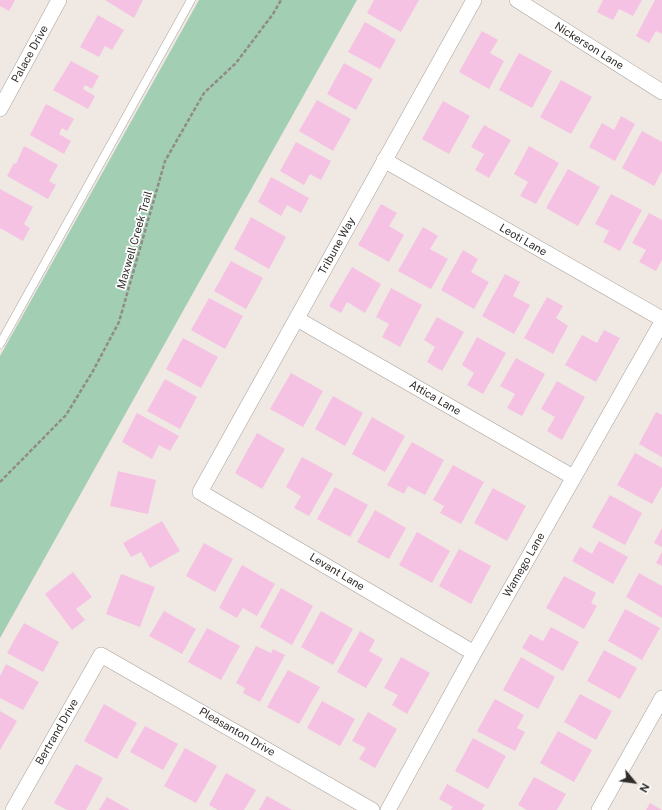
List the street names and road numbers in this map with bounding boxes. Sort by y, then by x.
street label: Nickerson Lane [552,19,626,73]
street label: Palace Drive [9,23,51,85]
street label: Maxwell Creek Trail [115,189,155,291]
street label: Tribune Way [316,215,358,277]
street label: Leoti Lane [497,221,549,259]
street label: Attica Lane [407,378,463,418]
street label: Wamego Lane [500,530,548,600]
street label: Levant Lane [307,550,367,594]
street label: Bertrand Drive [33,697,81,767]
street label: Pleasanton Drive [197,705,277,759]

